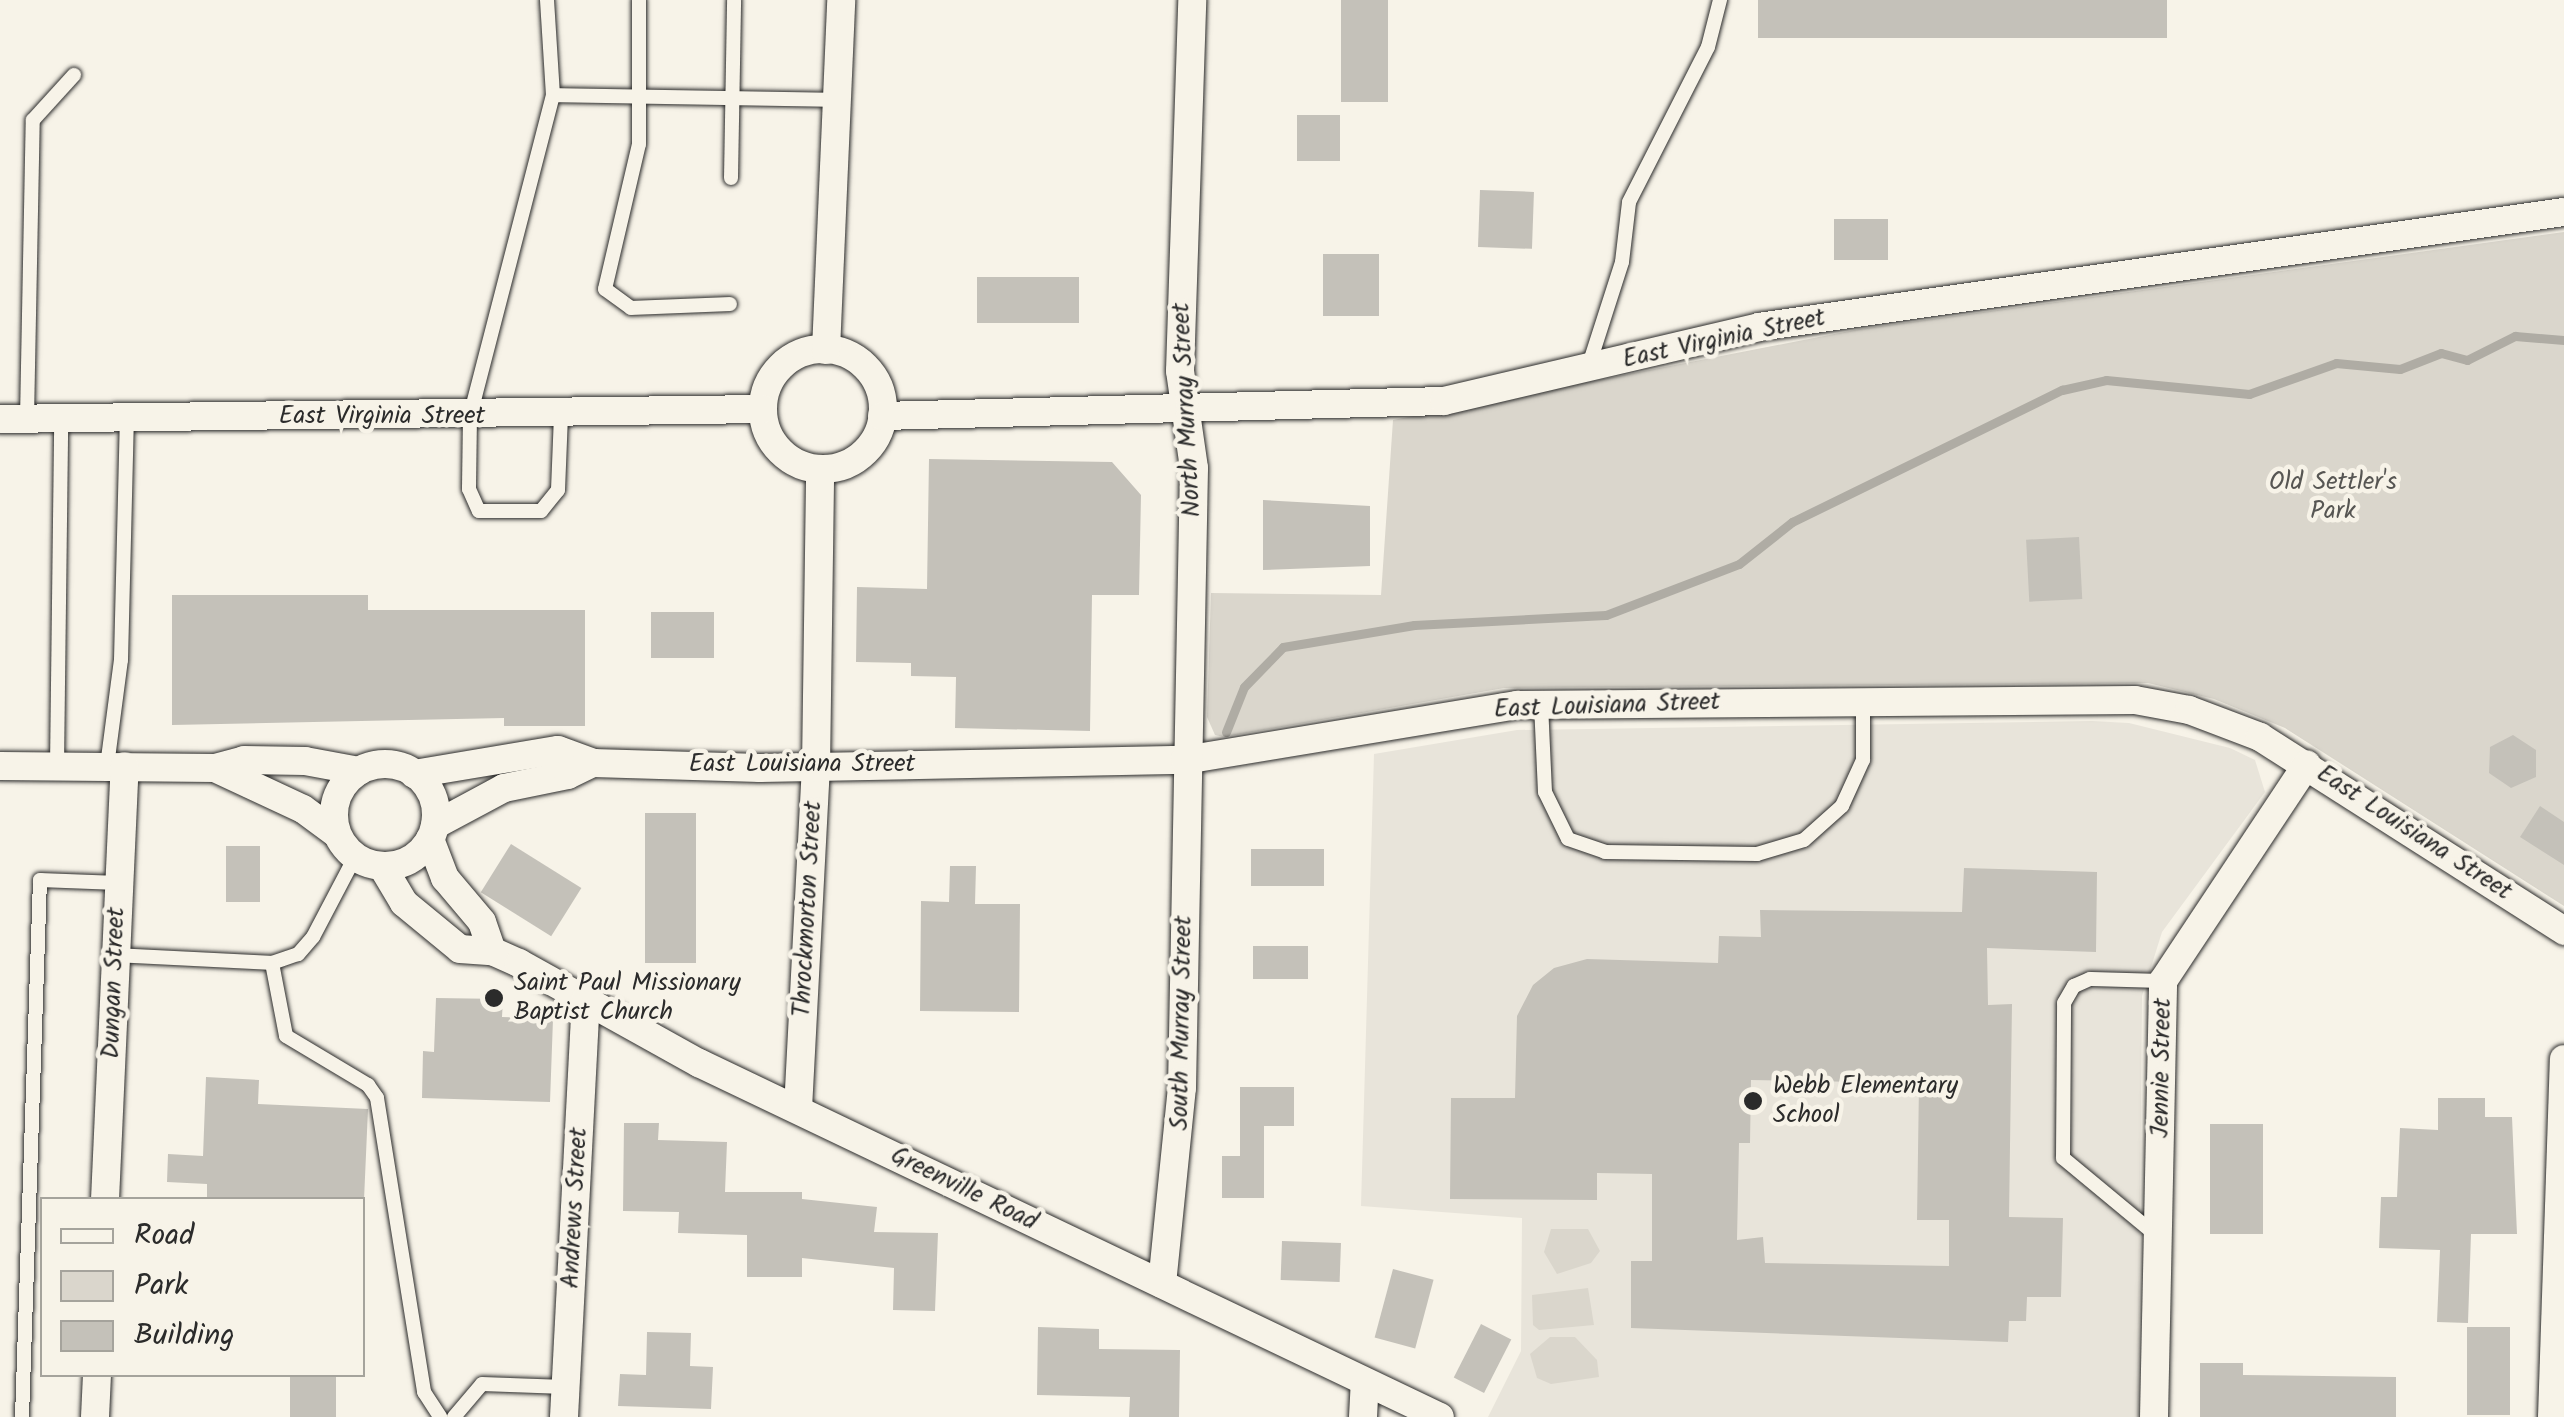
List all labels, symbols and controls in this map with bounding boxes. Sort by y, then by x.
street label: North Murray Street [1166,302,1208,518]
street label: East Virginia Street [1620,303,1828,375]
street label: East Virginia Street [279,401,485,431]
park label: Old Settler's Park [2269,468,2397,527]
street label: East Louisiana Street [1493,687,1721,725]
street label: East Louisiana Street [689,749,915,779]
street label: East Louisiana Street [2311,759,2517,907]
street label: Throckmorton Street [787,800,829,1018]
street label: Dungan Street [96,907,132,1059]
street label: South Murray Street [1165,915,1199,1131]
place label: Saint Paul Missionary Baptist Church [514,969,741,1028]
marker: Saint Paul Missionary Baptist Church [483,987,505,1009]
street label: Jennie Street [2146,998,2178,1138]
place label: Webb Elementary School [1773,1072,1958,1131]
marker: Webb Elementary School [1742,1090,1764,1112]
street label: Andrews Street [556,1127,594,1289]
street label: Greenville Road [886,1141,1042,1237]
legend [40,1197,365,1377]
text: Road [134,1212,194,1260]
text: Park [134,1262,188,1310]
text: Building [134,1312,234,1360]

